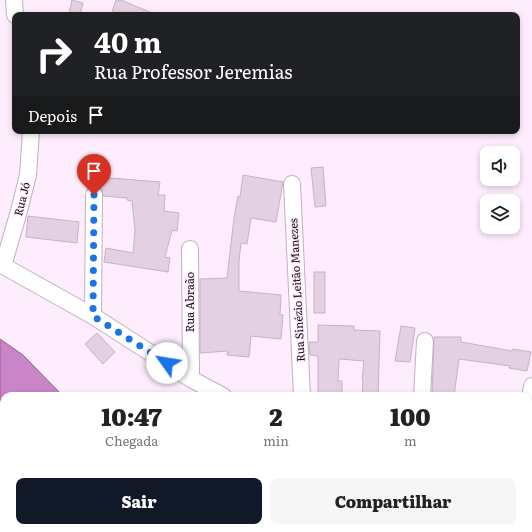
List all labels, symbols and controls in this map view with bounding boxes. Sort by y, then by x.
text: 40 m [94,20,162,62]
icon: right [28,28,80,80]
text: Rua Professor Jeremias [94,58,292,85]
text: Depois [28,104,77,127]
icon: arrive [85,104,107,126]
map controls [480,146,520,234]
button: sound [480,146,520,186]
pin [77,154,111,195]
icon: arrive [83,160,105,182]
street label: Rua Jó [9,180,33,218]
button: layers [480,194,520,234]
street label: Rua Sinézio Leitão Manezes [284,218,308,362]
street label: Rua Abraão [181,272,197,332]
position arrow [146,342,188,384]
text: 10:47 [101,398,162,433]
text: 2 [269,398,283,433]
text: 100 [390,398,431,433]
text: Chegada [105,431,158,450]
text: min [263,431,289,450]
text: m [404,431,417,450]
button: Sair [16,478,262,524]
button: Compartilhar [270,478,516,524]

